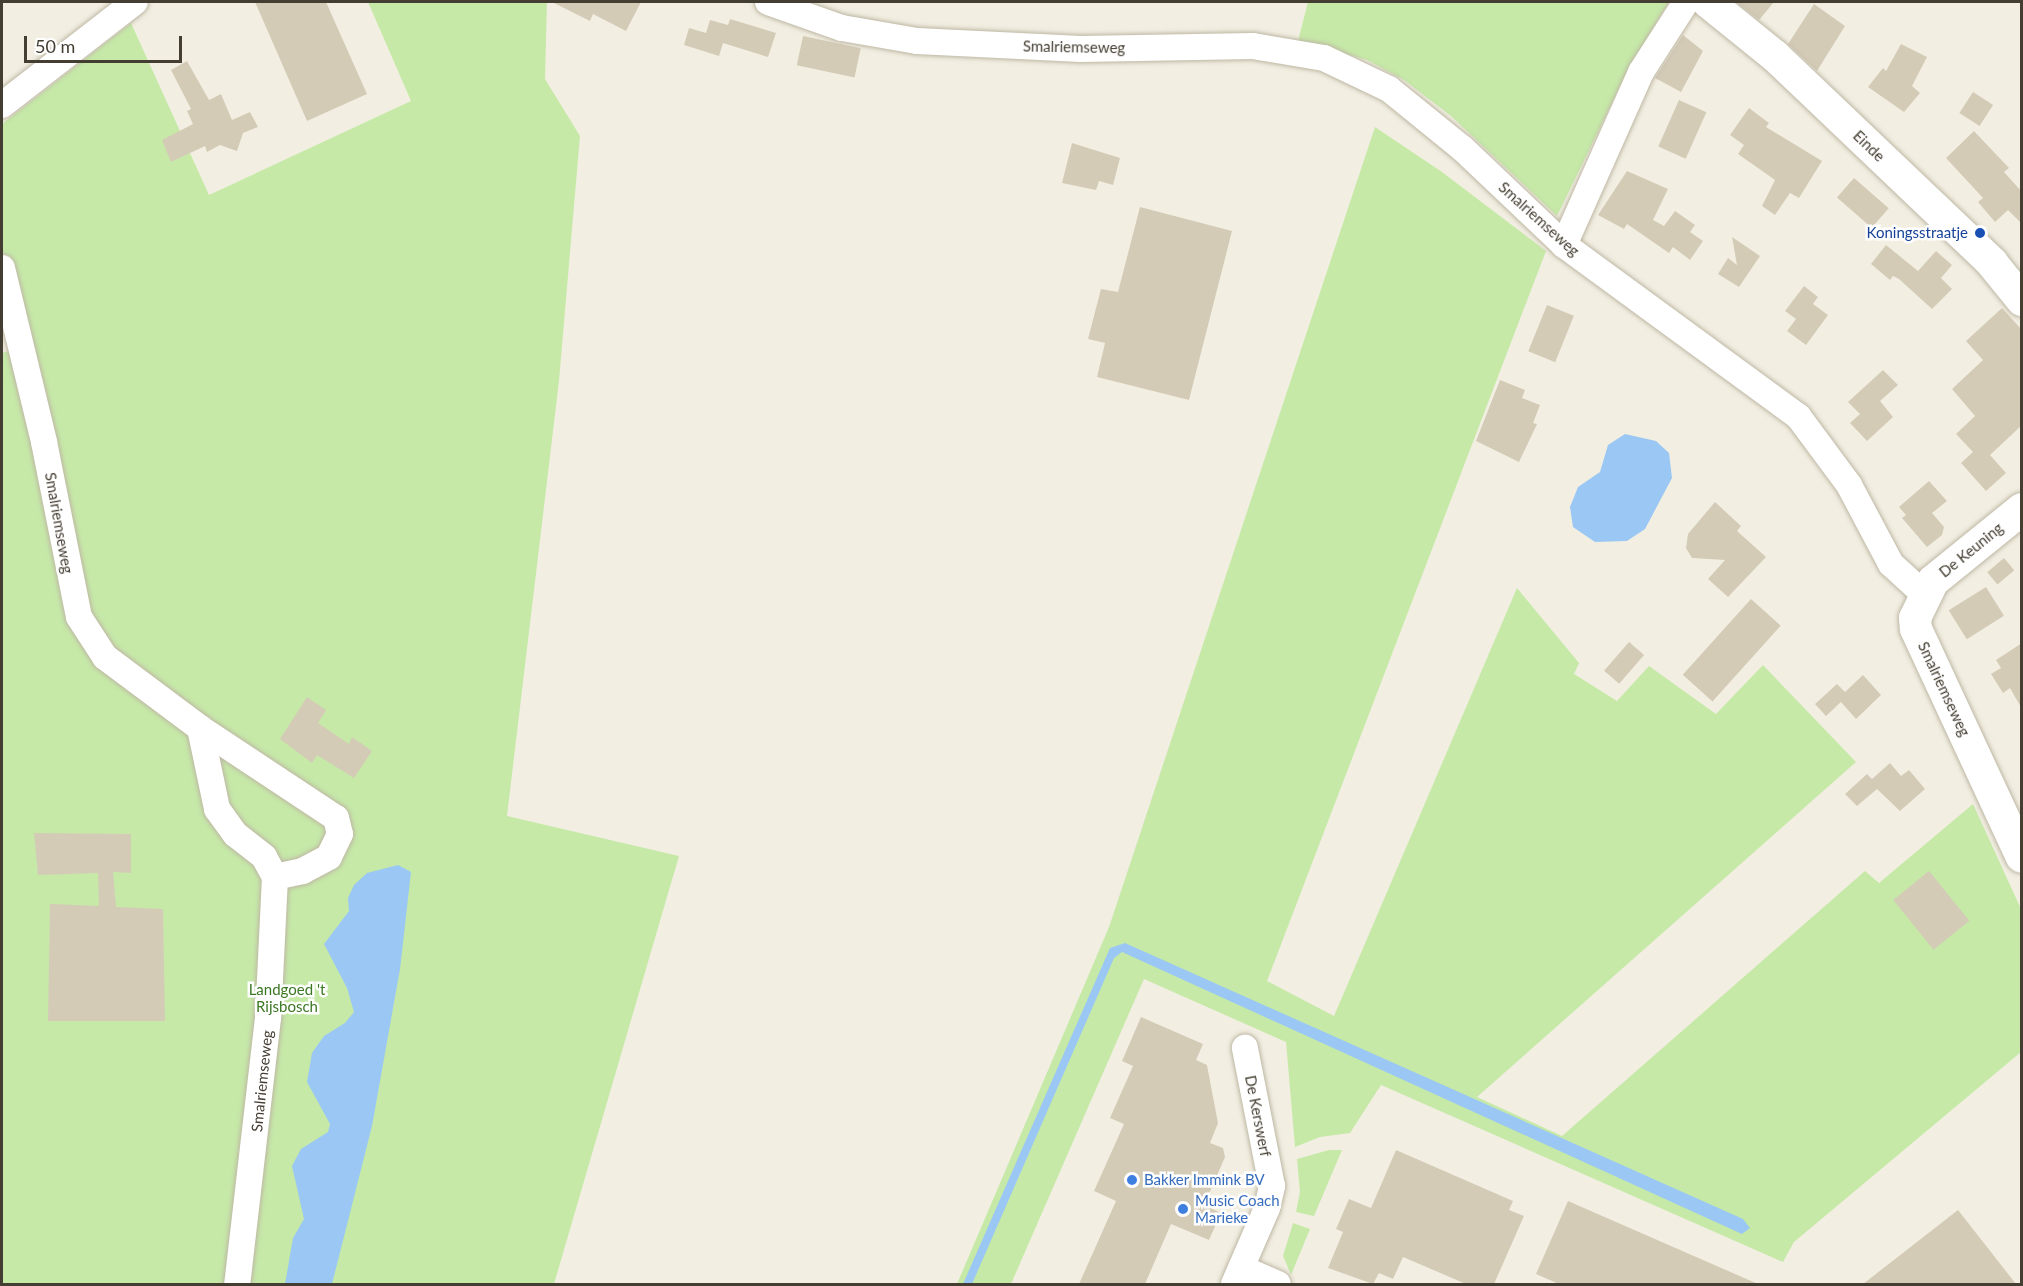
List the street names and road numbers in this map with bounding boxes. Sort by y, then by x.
street label: Smalriemseweg [1023,37,1125,57]
street label: Einde [1849,127,1889,165]
street label: Smalriemseweg [1495,178,1583,260]
street label: Smalriemseweg [41,471,77,575]
street label: De Keuning [1935,519,2007,581]
street label: Smalriemseweg [1914,639,1974,739]
street label: Smalriemseweg [248,1029,276,1133]
street label: De Kerswerf [1241,1074,1275,1158]

